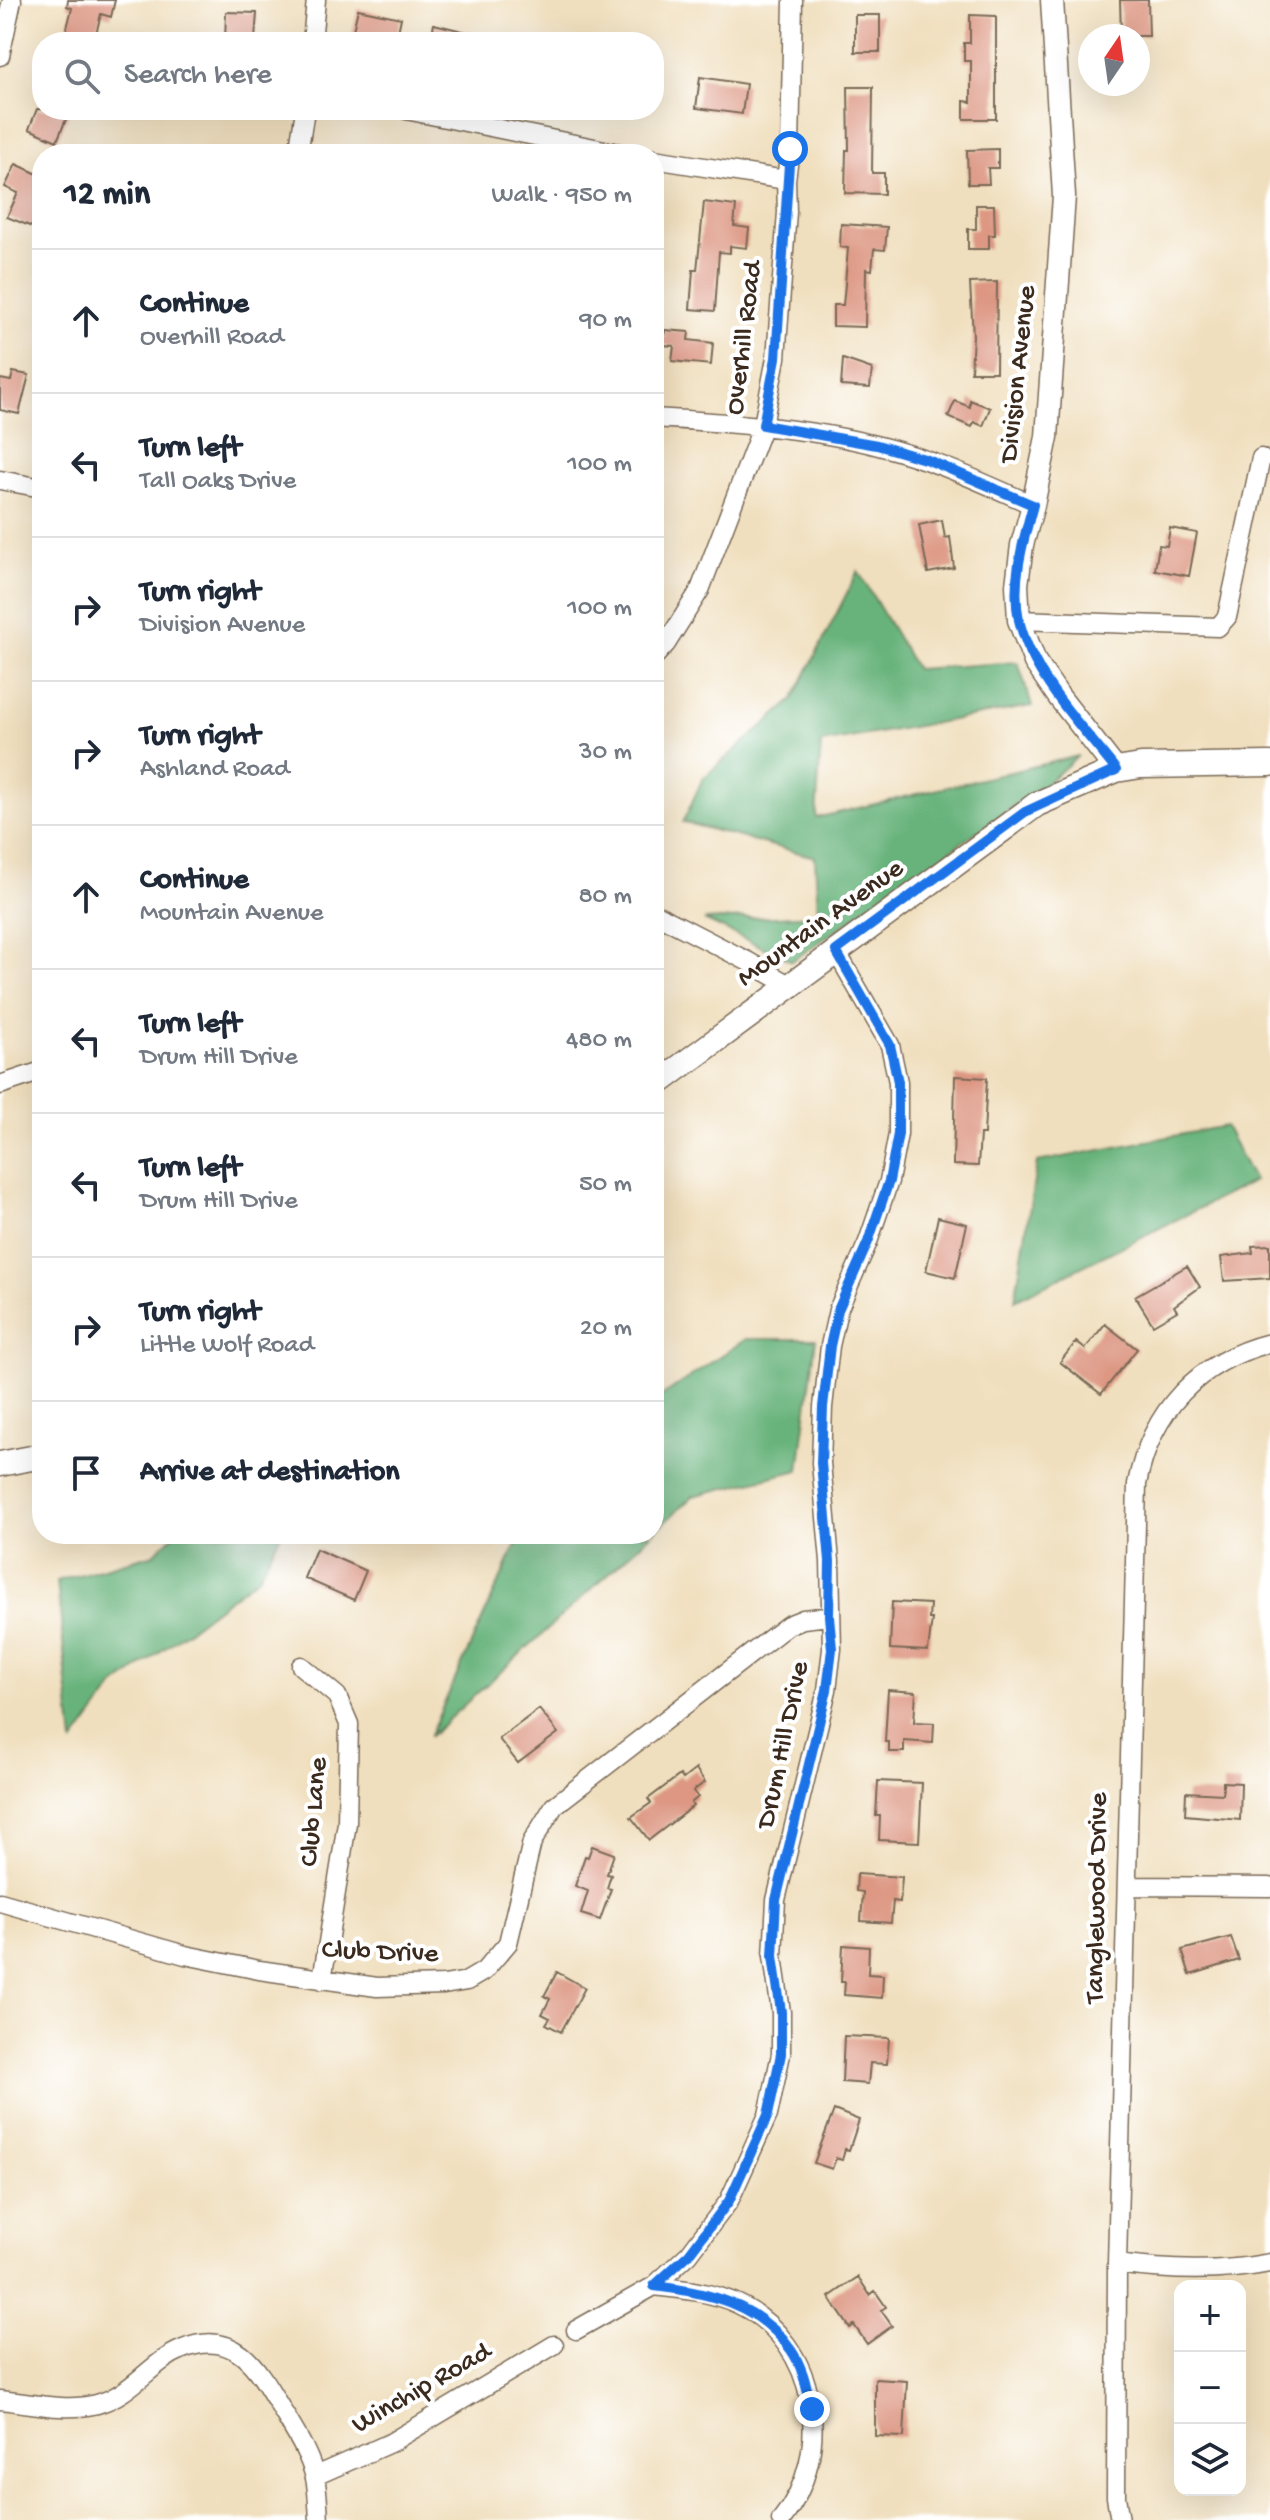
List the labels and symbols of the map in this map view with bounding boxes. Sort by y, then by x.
north arrow [1078,24,1150,96]
route start [772,131,808,167]
street label: Overhill Road [719,257,771,417]
street label: Division Avenue [993,283,1045,466]
street label: Mountain Avenue [731,852,911,995]
street label: Drum Hill Drive [750,1658,818,1833]
street label: Club Lane [294,1756,336,1868]
street label: Tanglewood Drive [1080,1792,1116,2006]
street label: Club Drive [321,1934,440,1972]
street label: Winchip Road [346,2335,500,2442]
route end [794,2391,830,2427]

